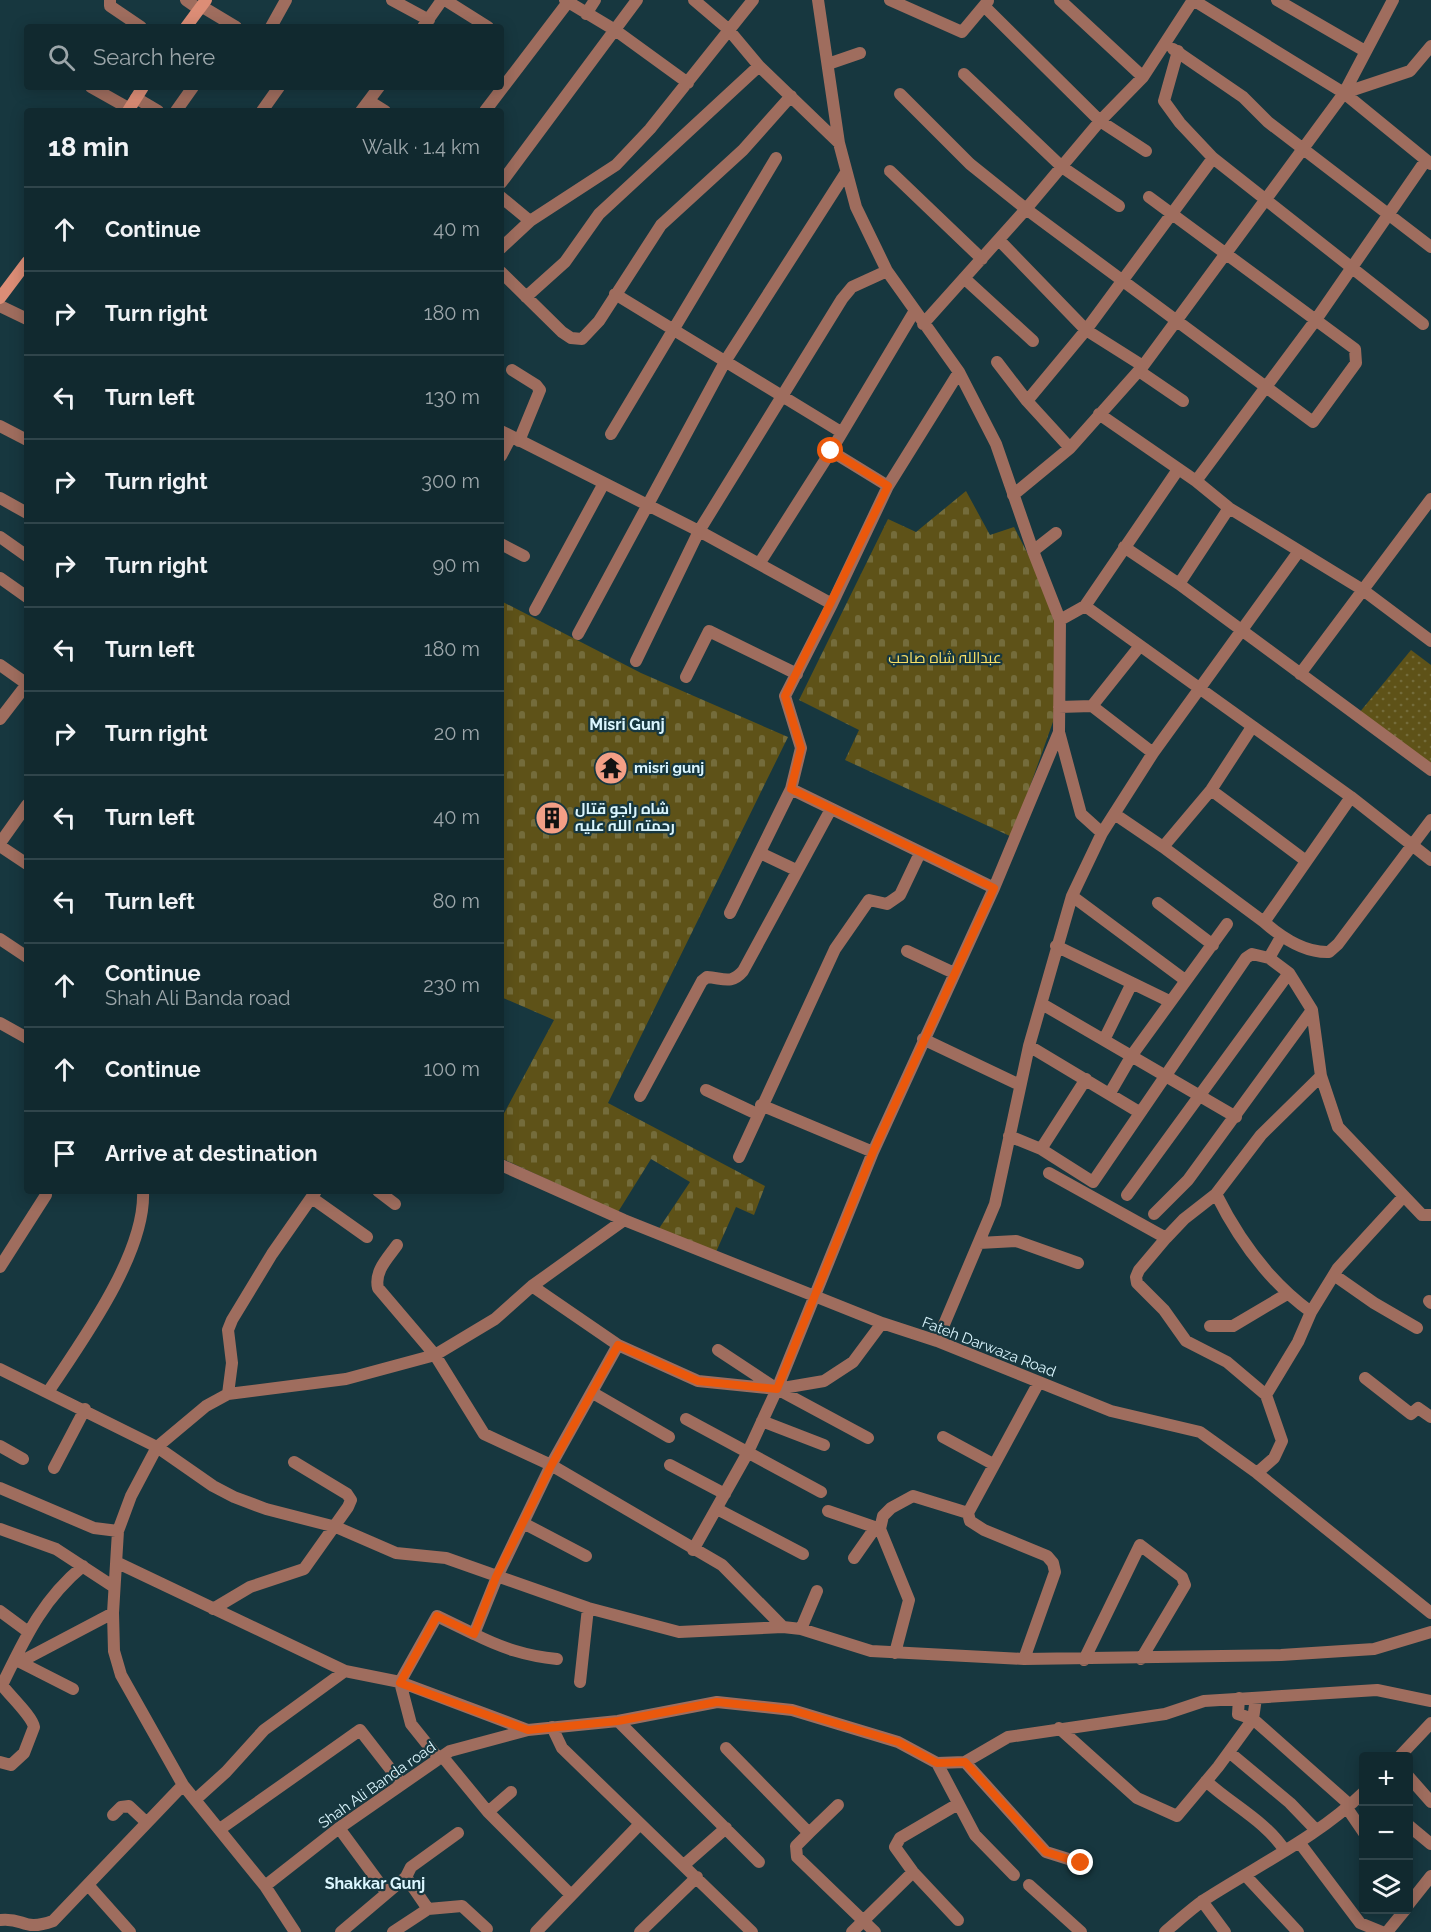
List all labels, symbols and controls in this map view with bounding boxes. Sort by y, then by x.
search box [24,24,504,90]
icon: search [45,41,78,74]
text: Search here [93,44,215,70]
text: 18 min [48,132,129,162]
text: Walk · 1.4 km [362,135,480,159]
icon: ahead [48,213,81,246]
text: Continue [105,216,201,242]
text: 40 m [433,217,480,241]
icon: right [48,297,81,330]
text: Turn right [105,300,208,326]
text: 180 m [424,301,480,325]
icon: left [48,381,81,414]
text: Turn left [105,384,195,410]
text: 130 m [425,385,480,409]
route start [817,437,843,463]
icon: right [48,465,81,498]
text: Turn right [105,468,208,494]
text: 300 m [421,469,480,493]
icon: right [48,549,81,582]
text: Turn right [105,552,208,578]
text: 90 m [433,553,480,577]
icon: left [48,633,81,666]
text: Turn left [105,636,195,662]
text: 180 m [424,637,480,661]
park label: عبداللہ شاہ صاحب [888,649,1002,667]
district label: Misri Gunj [589,715,665,734]
icon: right [48,717,81,750]
text: Turn right [105,720,208,746]
text: 20 m [434,721,480,745]
temple icon: misri gunj [593,750,629,786]
place label: misri gunj [634,759,704,777]
building icon: شاہ راجو قتال رحمتہ اللہ علیہ [534,800,570,836]
place label: شاہ راجو قتال رحمتہ اللہ علیہ [575,800,675,835]
icon: left [48,801,81,834]
text: Turn left [105,804,195,830]
text: 40 m [433,805,480,829]
icon: left [48,885,81,918]
text: Turn left [105,888,195,914]
text: 80 m [432,889,480,913]
text: Continue [105,960,201,986]
icon: ahead [48,969,81,1002]
text: 230 m [423,973,480,997]
text: Shah Ali Banda road [105,986,291,1010]
icon: ahead [48,1053,81,1086]
text: Continue [105,1056,201,1082]
text: 100 m [423,1057,480,1081]
icon: arrive [48,1137,81,1170]
text: Arrive at destination [105,1140,318,1166]
street label: Fateh Darwaza Road [920,1313,1058,1381]
street label: Shah Ali Banda road [315,1738,439,1832]
map controls [1359,1752,1413,1914]
button: + [1359,1752,1413,1806]
button: − [1359,1806,1413,1860]
route end [1067,1849,1093,1875]
button: layers [1359,1860,1413,1914]
district label: Shakkar Gunj [325,1874,425,1893]

